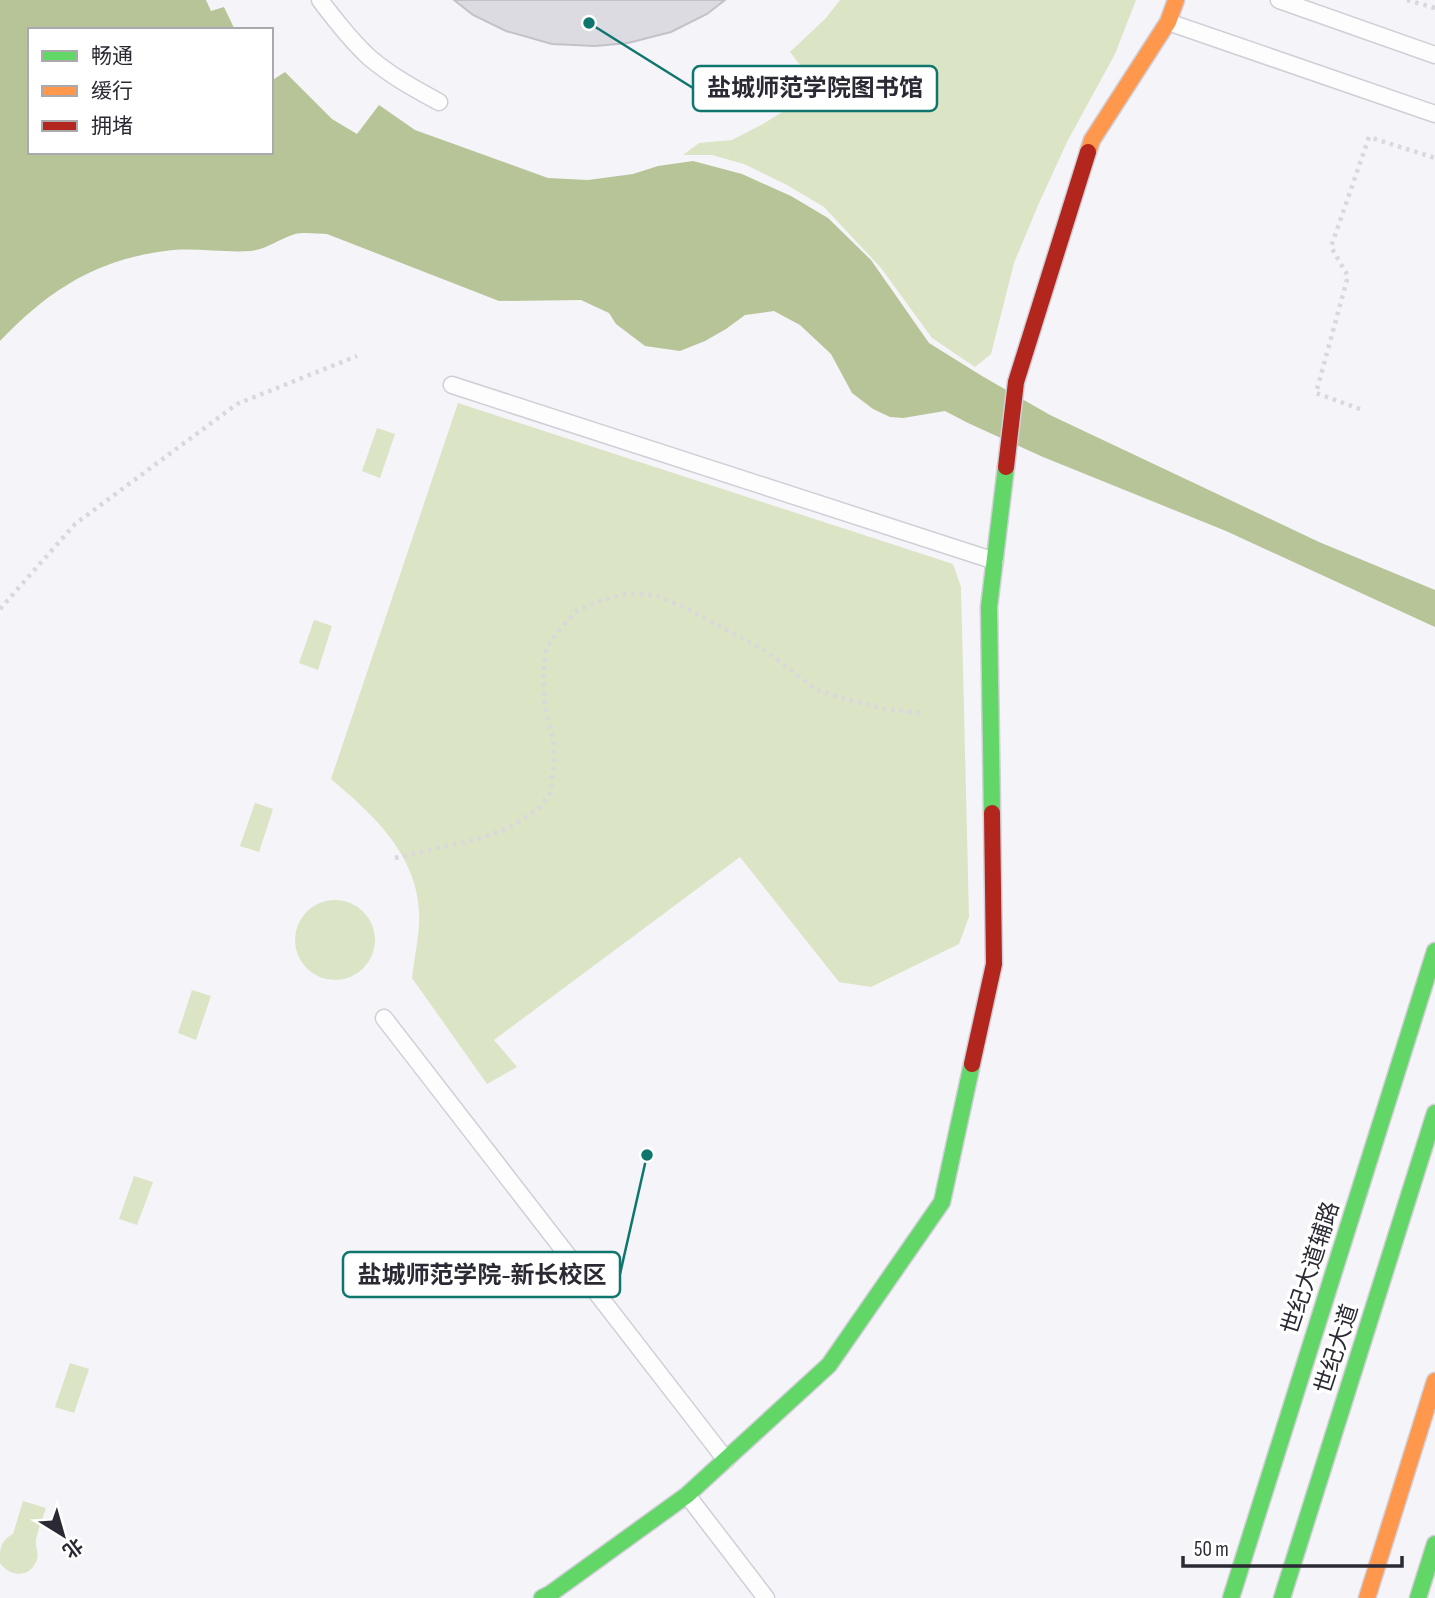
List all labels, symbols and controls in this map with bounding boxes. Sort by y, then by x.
legend [28,28,273,154]
text: 畅通 [91,44,133,69]
callout: 盐城师范学院图书馆 [693,66,937,111]
text: 盐城师范学院图书馆 [707,74,923,103]
text: 缓行 [91,79,133,104]
text: 拥堵 [91,114,133,139]
street label: 世纪大道辅路 [1276,1198,1346,1338]
callout: 盐城师范学院-新长校区 [343,1252,620,1297]
text: 盐城师范学院-新长校区 [357,1261,607,1290]
street label: 世纪大道 [1309,1301,1365,1397]
north arrow [28,1500,98,1570]
scale bar [1183,1524,1402,1568]
text: 北 [58,1532,87,1562]
text: 50 m [1194,1537,1229,1562]

